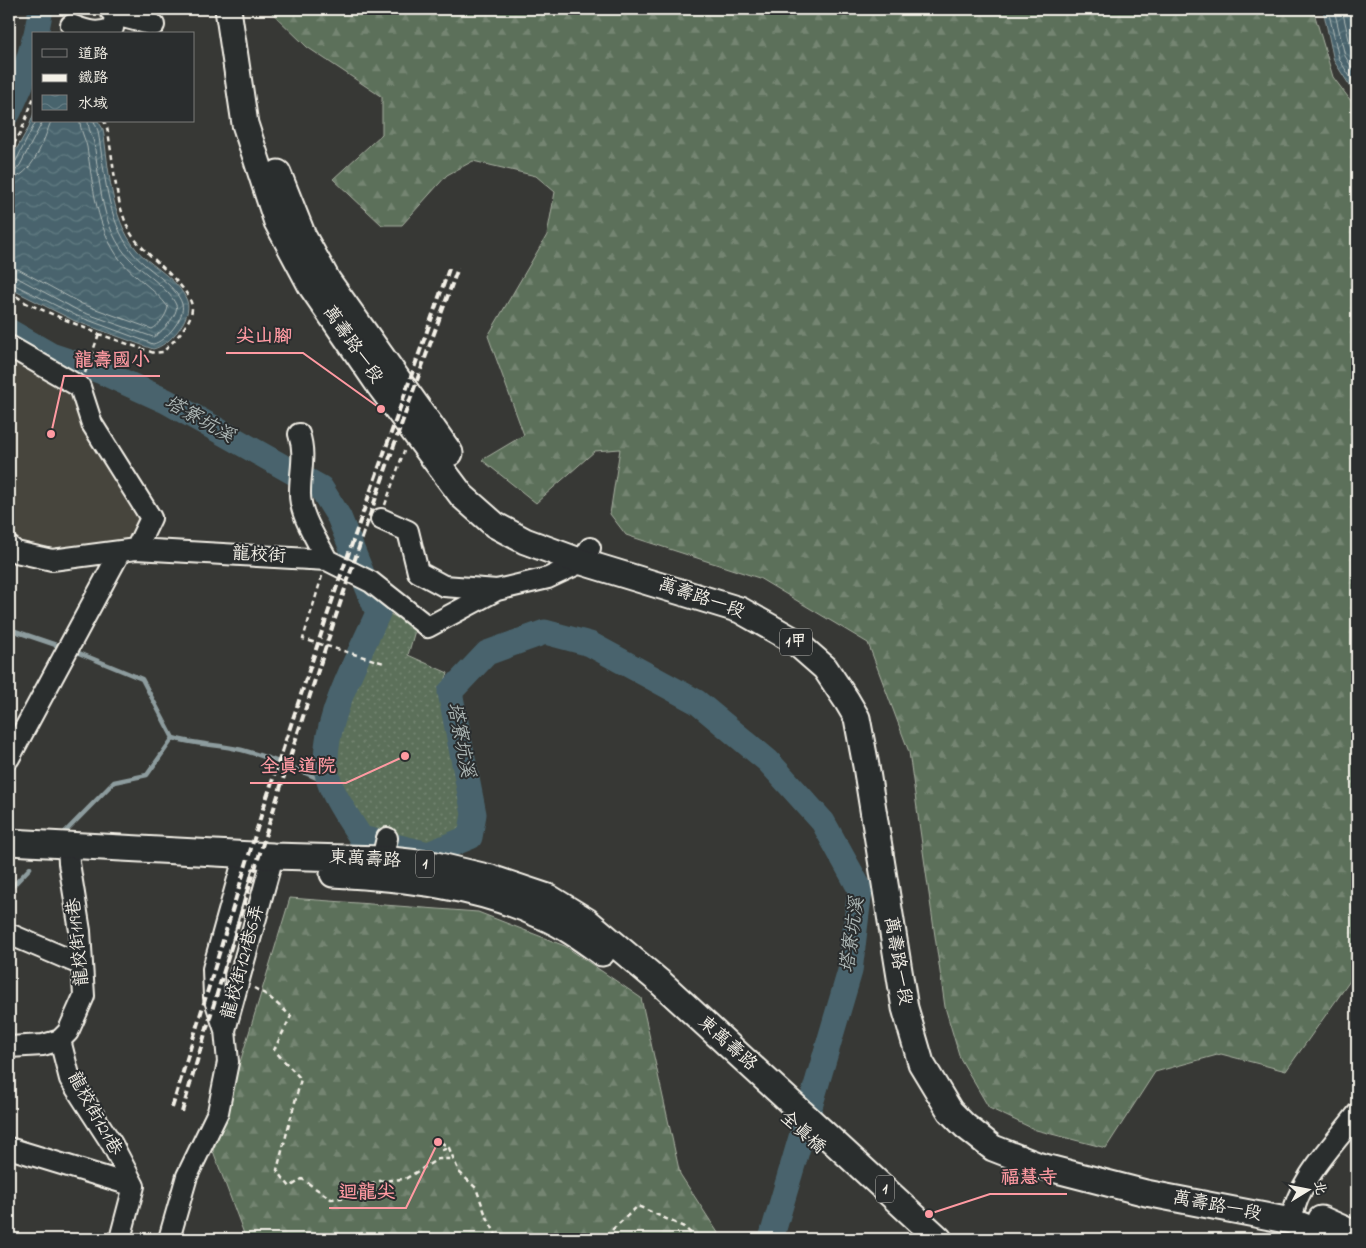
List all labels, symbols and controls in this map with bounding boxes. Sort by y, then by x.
legend [32,32,195,122]
text: 道路 [78,43,108,65]
text: 鐵路 [78,67,108,89]
text: 水域 [78,93,108,115]
street label: 萬壽路一段 [316,301,388,389]
callout: 尖山腳 [226,319,303,353]
text: 尖山腳 [235,324,293,351]
callout: 龍壽國小 [64,342,160,376]
text: 龍壽國小 [74,348,150,375]
water label: 塔寮坑溪 [159,390,240,451]
street label: 龍校街 [231,542,287,570]
street label: 萬壽路一段 [654,572,748,626]
road number: 1甲 [780,628,812,656]
water label: 塔寮坑溪 [439,700,481,781]
callout: 全真道院 [250,749,346,783]
text: 全真道院 [260,754,336,781]
street label: 東萬壽路 [328,845,402,875]
road number: 1 [416,851,434,878]
water label: 塔寮坑溪 [834,895,872,975]
street label: 龍校街119巷 [61,896,97,988]
street label: 龍校街121巷6弄 [216,901,272,1023]
street label: 萬壽路一段 [876,914,918,1008]
street label: 東萬壽路 [692,1010,762,1078]
street label: 龍校街121巷 [60,1067,128,1161]
street label: 全真橋 [773,1105,831,1161]
callout: 福慧寺 [990,1160,1067,1194]
text: 福慧寺 [1000,1165,1058,1192]
north arrow [1284,1166,1334,1216]
callout: 迴龍尖 [329,1174,406,1208]
road number: 1 [876,1176,894,1202]
text: 北 [1308,1179,1331,1197]
text: 迴龍尖 [338,1180,396,1207]
street label: 萬壽路一段 [1170,1186,1264,1228]

